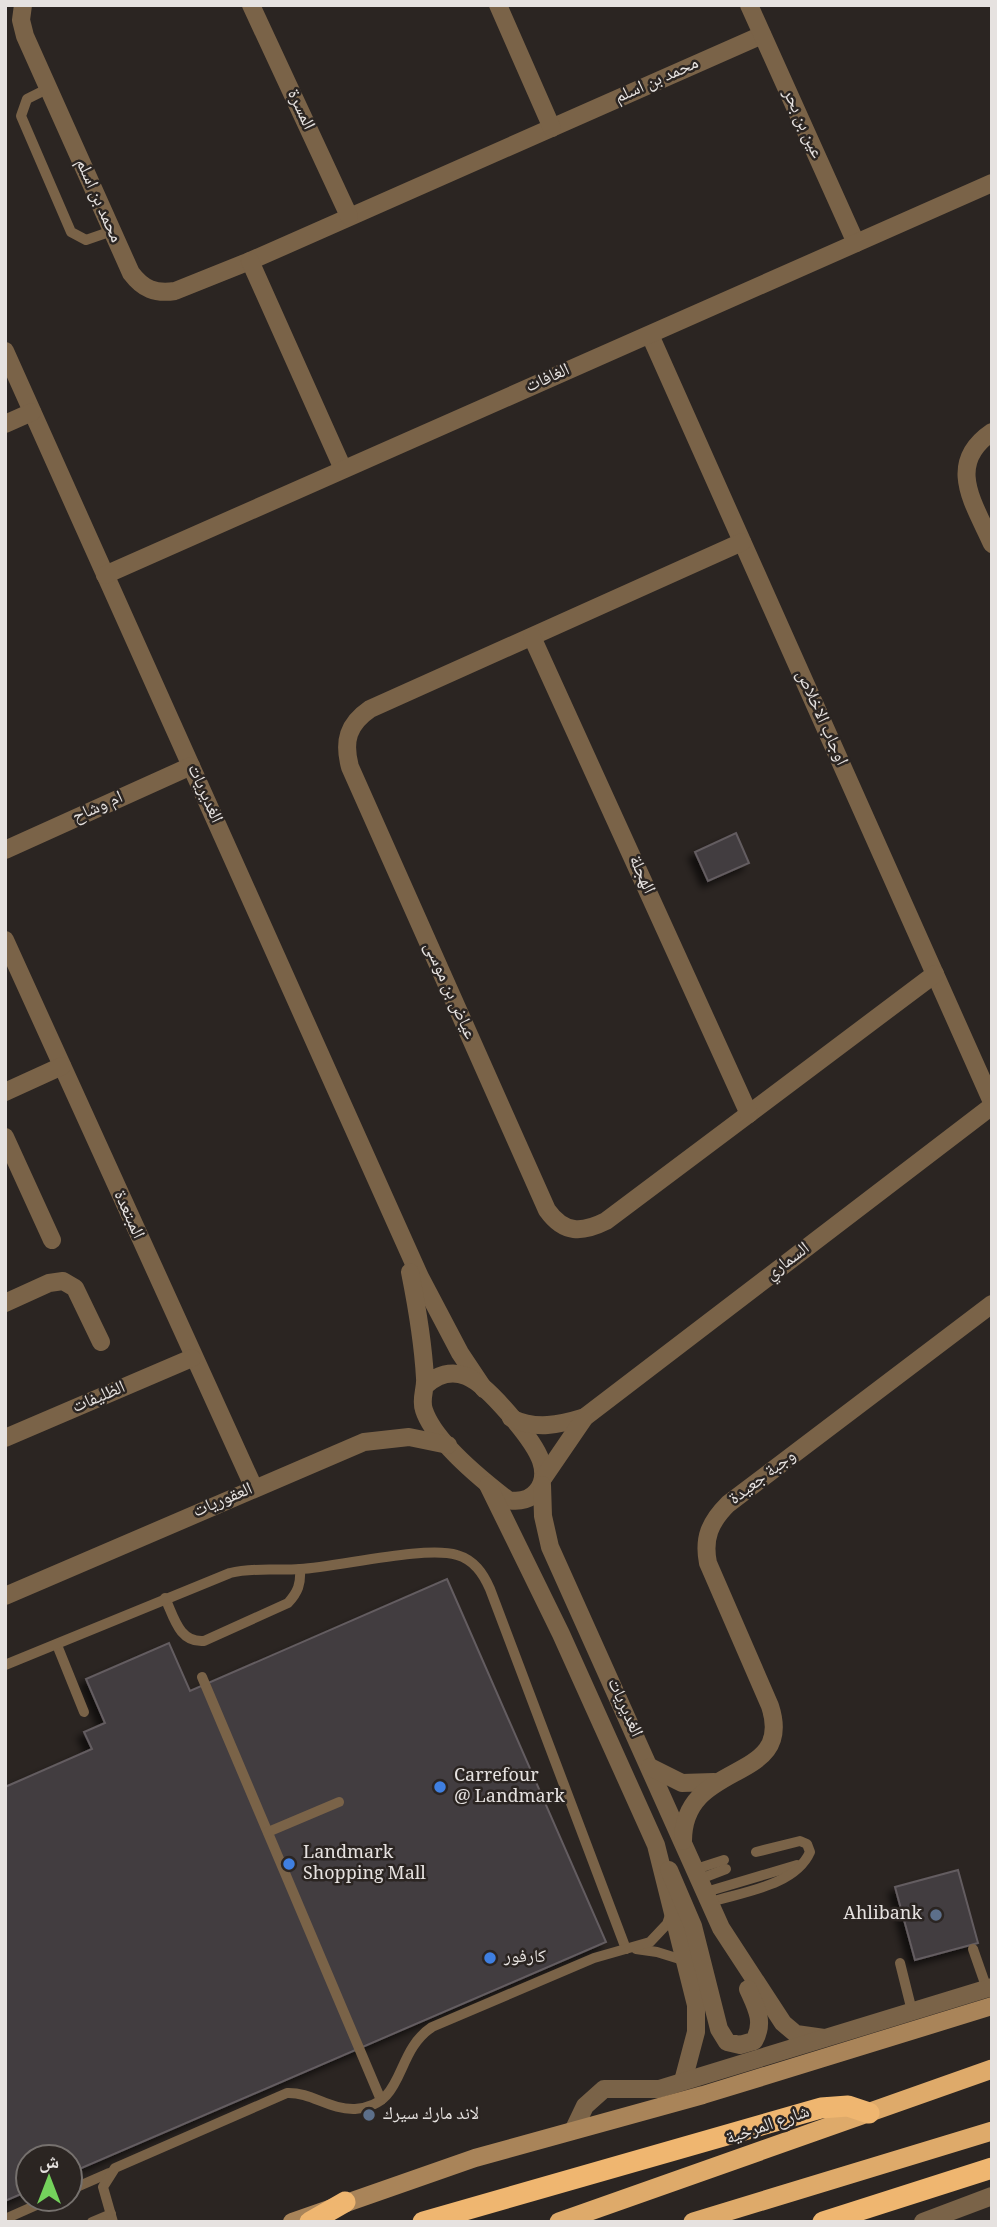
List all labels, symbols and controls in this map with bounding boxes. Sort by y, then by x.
street label: محمد بن اسلم [610,49,704,113]
street label: عين بن بحر [773,83,831,164]
street label: المسرة [278,85,322,135]
street label: محمد بن اسلم [66,154,130,248]
street label: الغافات [521,356,575,402]
street label: اوجاب الاخلاص [786,665,856,771]
street label: الغديريات [178,760,230,828]
street label: ام وشاح [68,783,128,833]
street label: الهجلة [619,851,663,899]
street label: عياض بن موسى [414,937,484,1045]
street label: المبتعدة [104,1186,152,1244]
street label: السماري [759,1235,817,1289]
street label: الظليفات [67,1373,131,1423]
street label: وجبة جعيدة [723,1442,803,1514]
street label: العقوريات [188,1475,258,1527]
street label: الغديريات [598,1674,650,1742]
place label: Carrefour @ Landmark [454,1762,565,1813]
marker: Carrefour @ Landmark [432,1779,448,1795]
place label: Landmark Shopping Mall [303,1839,426,1890]
marker: Landmark Shopping Mall [281,1856,297,1872]
place label: Ahlibank [843,1900,922,1930]
marker: Ahlibank [928,1907,944,1923]
place label: كارفور [503,1943,546,1973]
marker: كارفور [482,1950,498,1966]
street label: شارع المرخية [722,2098,814,2154]
place label: لاند مارك سيرك [383,2100,479,2130]
marker: لاند مارك سيرك [361,2107,377,2123]
north arrow [14,2143,84,2213]
text: ش [39,2148,59,2180]

